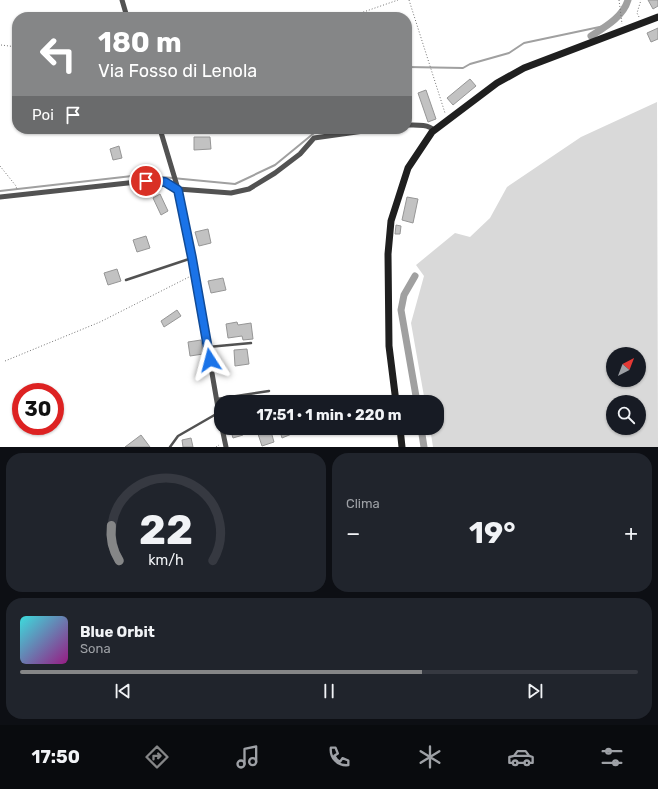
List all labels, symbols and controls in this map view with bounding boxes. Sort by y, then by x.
text: 180 m [98,26,182,59]
icon: left [32,28,84,80]
text: Via Fosso di Lenola [98,60,257,82]
icon: arrive [62,104,84,126]
text: Poi [32,106,54,124]
pin [129,164,163,198]
icon: arrive [135,170,157,192]
position arrow [189,339,231,381]
north arrow [606,347,646,387]
map controls [606,347,646,435]
speed limit sign: 30 [12,383,64,435]
button: search [606,395,646,435]
text: 17:51 · 1 min · 220 m [256,406,402,424]
text: Clima [346,496,380,511]
text: 22 [139,504,193,553]
text: 19° [469,515,516,551]
text: − [346,520,360,547]
text: + [624,520,638,547]
text: km/h [148,551,184,568]
text: Blue Orbit [80,623,155,641]
text: Sona [80,641,111,656]
icon: previous [112,680,134,702]
icon: pause [318,680,340,702]
icon: next [524,680,546,702]
icon: directions [143,743,171,771]
icon: music [234,743,262,771]
icon: phone [325,743,353,771]
icon: climate [416,743,444,771]
icon: car [507,743,535,771]
icon: filters [598,743,626,771]
text: 17:50 [32,746,80,768]

